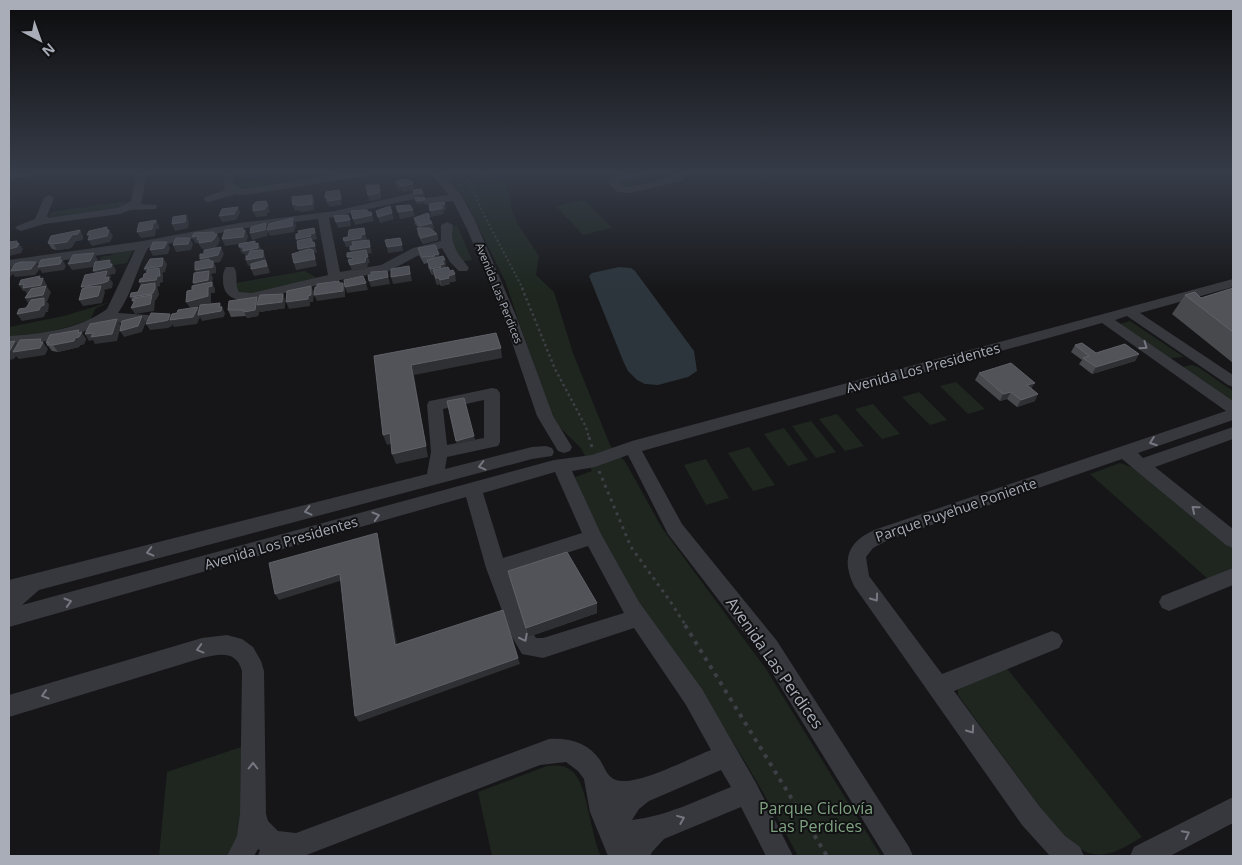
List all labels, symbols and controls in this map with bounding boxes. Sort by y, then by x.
north arrow [15,15,65,65]
text: N [38,39,59,61]
street label: Avenida Las Perdices [472,240,527,345]
street label: Avenida Los Presidentes [844,338,1002,397]
one-way arrow [1138,340,1148,349]
one-way arrow [1150,436,1158,446]
one-way arrow [477,460,486,471]
street label: Parque Puyehue Poniente [873,473,1039,546]
one-way arrow [303,505,312,516]
one-way arrow [1192,506,1201,515]
street label: Avenida Los Presidentes [202,511,360,574]
one-way arrow [372,512,380,522]
one-way arrow [147,546,155,556]
one-way arrow [869,592,878,602]
street label: Avenida Las Perdices [721,593,829,733]
one-way arrow [64,597,72,608]
one-way arrow [518,632,528,641]
one-way arrow [197,643,205,653]
one-way arrow [41,690,49,700]
one-way arrow [965,724,973,733]
one-way arrow [248,761,258,769]
park label: Parque Ciclovía Las Perdices [759,797,873,837]
one-way arrow [676,815,685,826]
one-way arrow [1181,830,1190,840]

